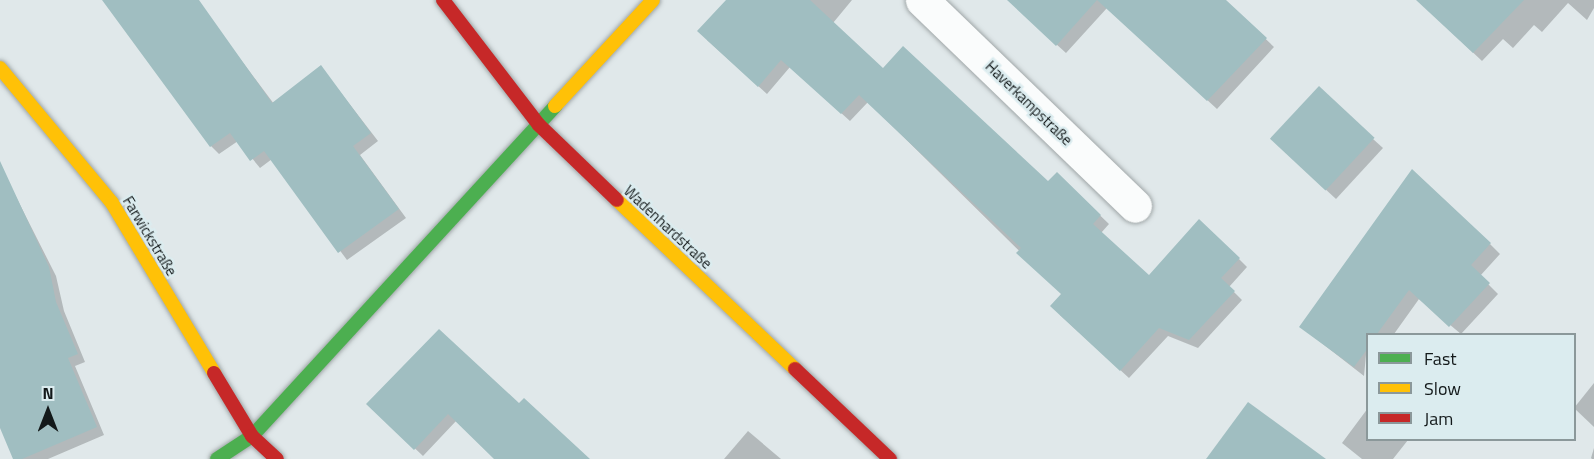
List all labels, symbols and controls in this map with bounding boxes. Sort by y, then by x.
street label: Haverkampstraße [982,57,1076,149]
street label: Wadenhardstraße [620,182,716,272]
street label: Farwickstraße [119,193,181,279]
legend [1366,333,1576,441]
text: Fast [1424,345,1457,372]
text: Slow [1424,375,1461,402]
north arrow [18,381,78,441]
text: N [42,381,54,405]
text: Jam [1424,405,1453,432]

